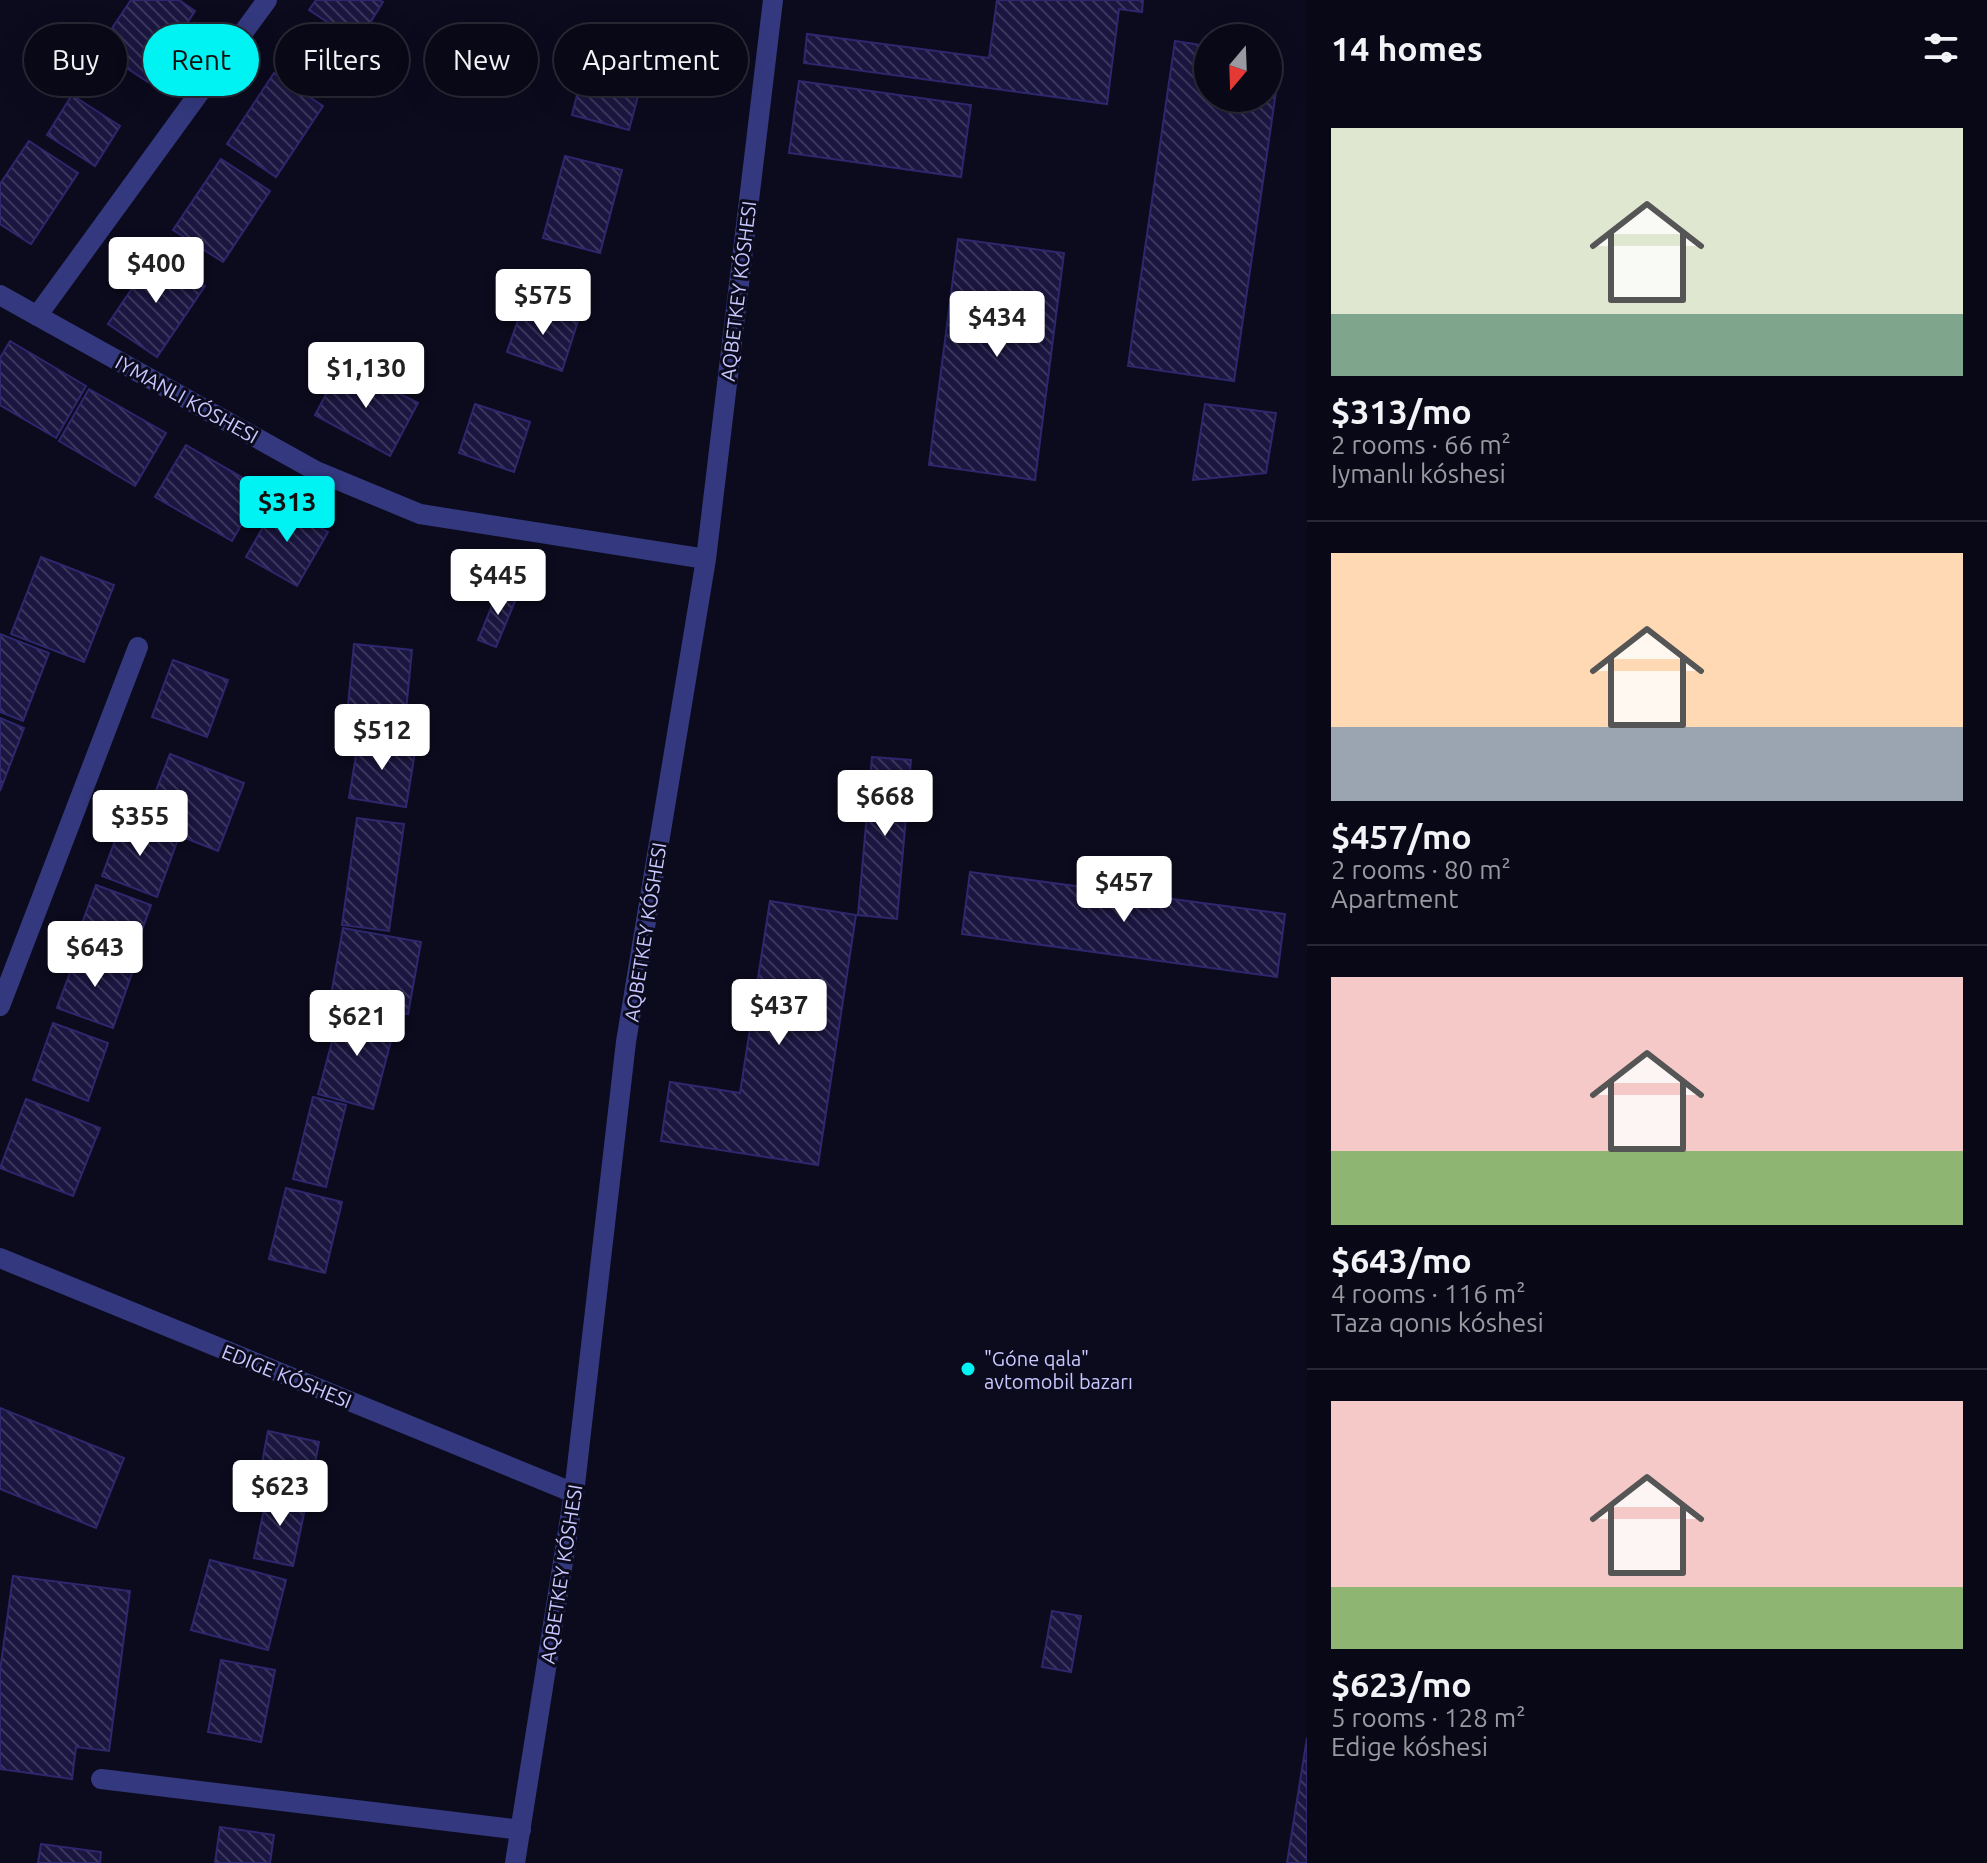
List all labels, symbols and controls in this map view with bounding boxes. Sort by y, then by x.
chip: Buy [24,24,127,96]
chip: Rent [143,24,259,96]
chip: Filters [275,24,409,96]
chip: New [425,24,538,96]
chip: Apartment [554,24,748,96]
north arrow [1194,24,1282,112]
map controls [1194,24,1282,112]
icon: filters [1919,26,1963,70]
text: 14 homes [1331,29,1483,67]
icon: home [1575,180,1719,324]
street label: AQBETKEY KÓSHESI [716,200,760,382]
pin: $400 [109,237,203,305]
text: $400 [127,248,185,277]
pin: $575 [496,269,590,337]
text: $575 [514,280,572,309]
pin: $434 [950,291,1044,359]
text: $434 [968,302,1026,331]
pin: $1,130 [301,342,431,410]
street label: IYMANLI KÓSHESI [112,350,262,448]
text: $1,130 [326,353,406,382]
text: $313/mo [1331,392,1472,430]
text: 2 rooms · 66 m² [1331,430,1511,459]
text: Iymanlı kóshesi [1331,459,1506,488]
pin: $313 [240,476,334,544]
text: $313 [258,487,316,516]
pin: $445 [451,549,545,617]
text: $445 [469,560,527,589]
icon: home [1575,605,1719,749]
pin: $512 [335,704,429,772]
text: $512 [353,715,411,744]
pin: $668 [838,770,932,838]
text: $668 [856,781,914,810]
pin: $355 [93,790,187,858]
text: $355 [111,801,169,830]
text: $457/mo [1331,817,1472,855]
street label: AQBETKEY KÓSHESI [619,841,671,1023]
text: 2 rooms · 80 m² [1331,855,1511,884]
pin: $457 [1077,856,1171,924]
text: $457 [1095,867,1153,896]
text: Apartment [1331,884,1458,913]
pin: $643 [48,921,142,989]
text: $643 [66,932,124,961]
pin: $437 [732,979,826,1047]
pin: $621 [310,990,404,1058]
text: $437 [750,990,808,1019]
text: $621 [328,1001,386,1030]
icon: home [1575,1029,1719,1173]
text: $643/mo [1331,1241,1472,1279]
text: 4 rooms · 116 m² [1331,1279,1526,1308]
text: Taza qonıs kóshesi [1331,1308,1544,1337]
street label: EDIGE KÓSHESI [219,1340,355,1412]
place label: "Góne qala" avtomobil bazarı [984,1347,1133,1393]
marker: "Góne qala" avtomobil bazarı [959,1360,977,1378]
icon: home [1575,1453,1719,1597]
pin: $623 [233,1460,327,1528]
text: $623 [251,1471,309,1500]
street label: AQBETKEY KÓSHESI [535,1483,587,1665]
text: $623/mo [1331,1665,1472,1703]
text: 5 rooms · 128 m² [1331,1703,1526,1732]
text: Edige kóshesi [1331,1732,1488,1761]

